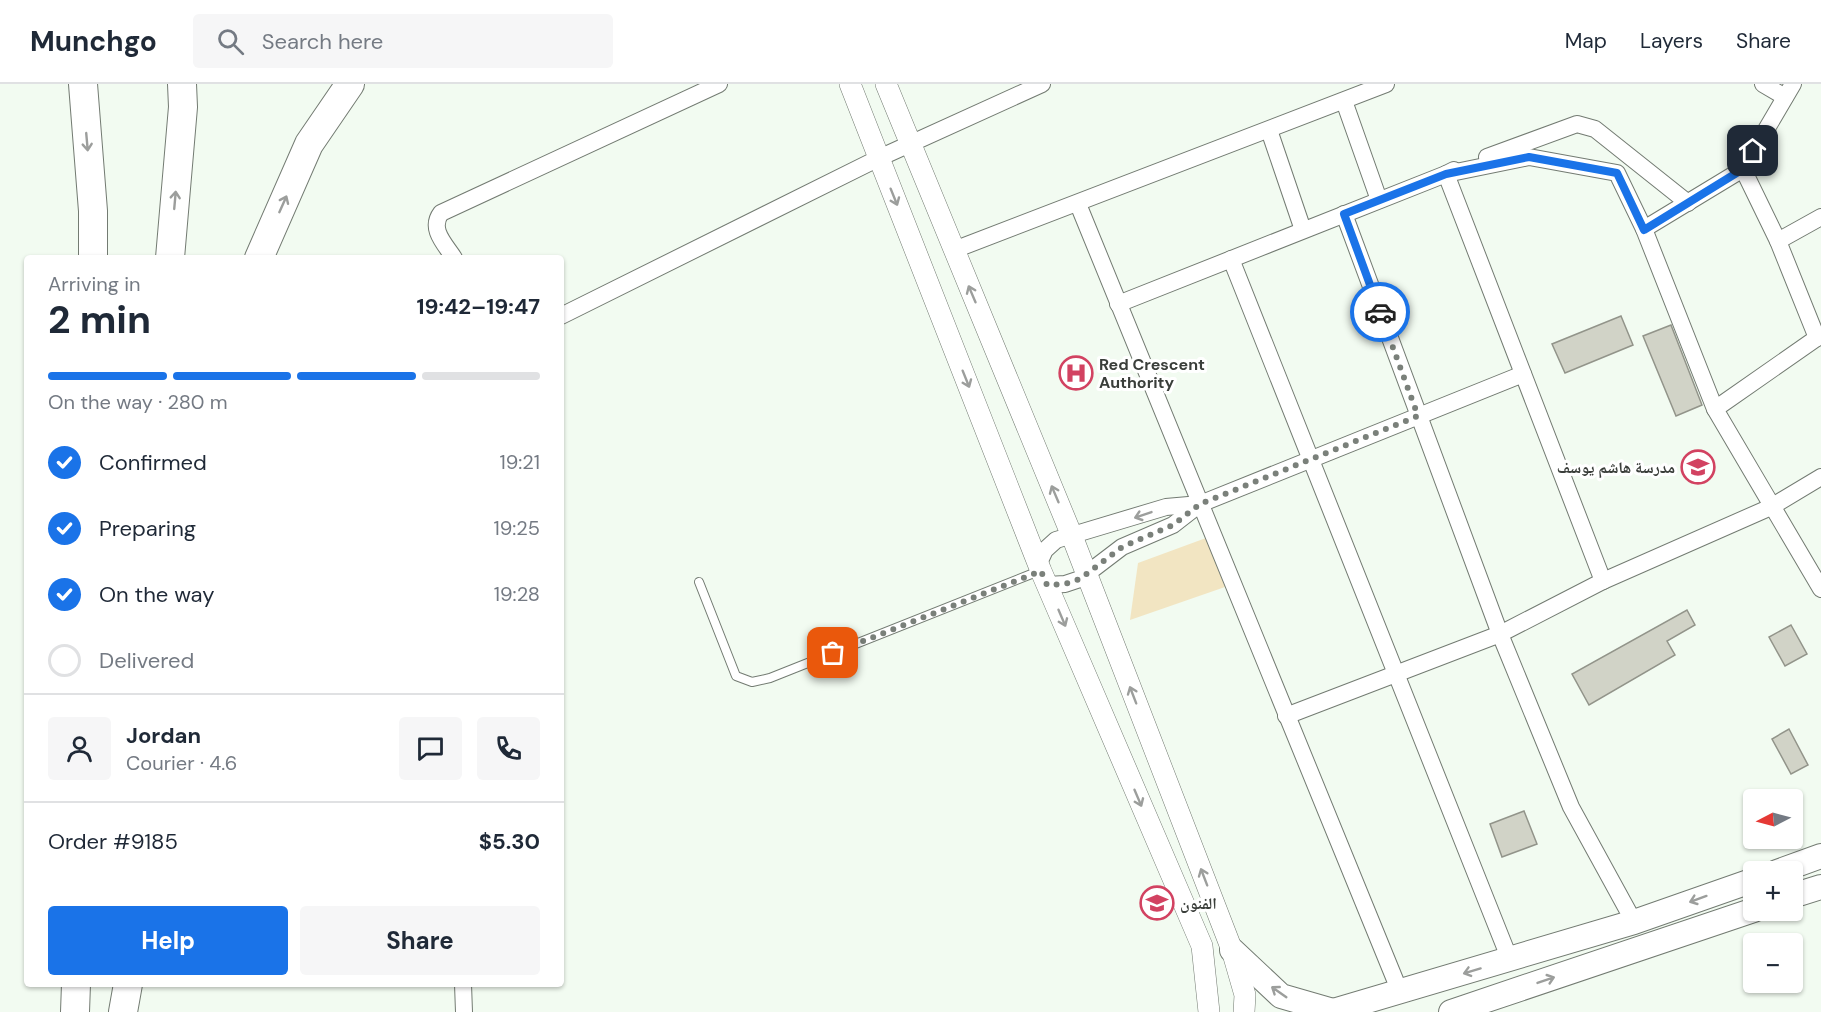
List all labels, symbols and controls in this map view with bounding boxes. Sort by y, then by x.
search box [193,14,613,68]
text: Munchgo [30,23,157,60]
icon: search [214,25,247,58]
text: Search here [262,27,383,56]
text: Map [1565,27,1607,55]
text: Layers [1640,27,1703,55]
text: Share [1736,27,1791,55]
pin [1727,125,1778,176]
one-way arrow [82,132,93,152]
icon: home [1736,134,1769,167]
one-way arrow [890,187,901,206]
one-way arrow [170,190,181,210]
one-way arrow [277,196,289,214]
text: Arriving in [48,271,140,297]
courier [1350,282,1410,342]
one-way arrow [966,285,977,304]
text: 19:42–19:47 [416,292,540,321]
text: 2 min [48,294,151,345]
icon: car [1364,296,1397,329]
place label: Red Crescent Authority [1099,354,1205,393]
hospital icon: Red Crescent Authority [1058,355,1094,391]
one-way arrow [961,369,972,387]
text: On the way · 280 m [48,389,228,415]
icon: check [48,446,81,479]
text: Confirmed [99,448,207,477]
text: 19:21 [499,449,540,475]
school or university icon: مدرسة هاشم يوسف [1680,449,1716,485]
place label: مدرسة هاشم يوسف [1557,457,1675,479]
one-way arrow [1049,485,1060,503]
one-way arrow [1134,510,1153,521]
icon: check [48,512,81,545]
text: Preparing [99,514,196,543]
text: 19:25 [493,515,540,541]
icon: check [48,578,81,611]
text: On the way [99,580,214,609]
text: 19:28 [494,581,540,607]
one-way arrow [1056,609,1068,627]
pin [807,627,858,678]
icon: bag [816,636,849,669]
text: Delivered [99,646,194,675]
one-way arrow [1127,686,1138,705]
button: person [48,717,111,780]
button: chat [399,717,462,780]
button: phone [477,717,540,780]
text: Jordan [126,721,201,750]
text: Courier · 4.6 [126,750,237,776]
one-way arrow [1133,788,1144,806]
north arrow [1743,789,1803,849]
map controls [1743,789,1803,993]
text: Order #9185 [48,827,178,856]
text: $5.30 [479,827,540,856]
button: + [1743,861,1803,921]
one-way arrow [1198,868,1209,886]
school or university icon: الفنون [1139,885,1175,921]
place label: الفنون [1180,893,1217,914]
one-way arrow [1689,895,1708,906]
button: Help [48,906,288,975]
button: Share [300,906,540,975]
button: − [1743,933,1803,993]
one-way arrow [1463,966,1482,977]
one-way arrow [1536,973,1555,984]
one-way arrow [1271,985,1288,998]

